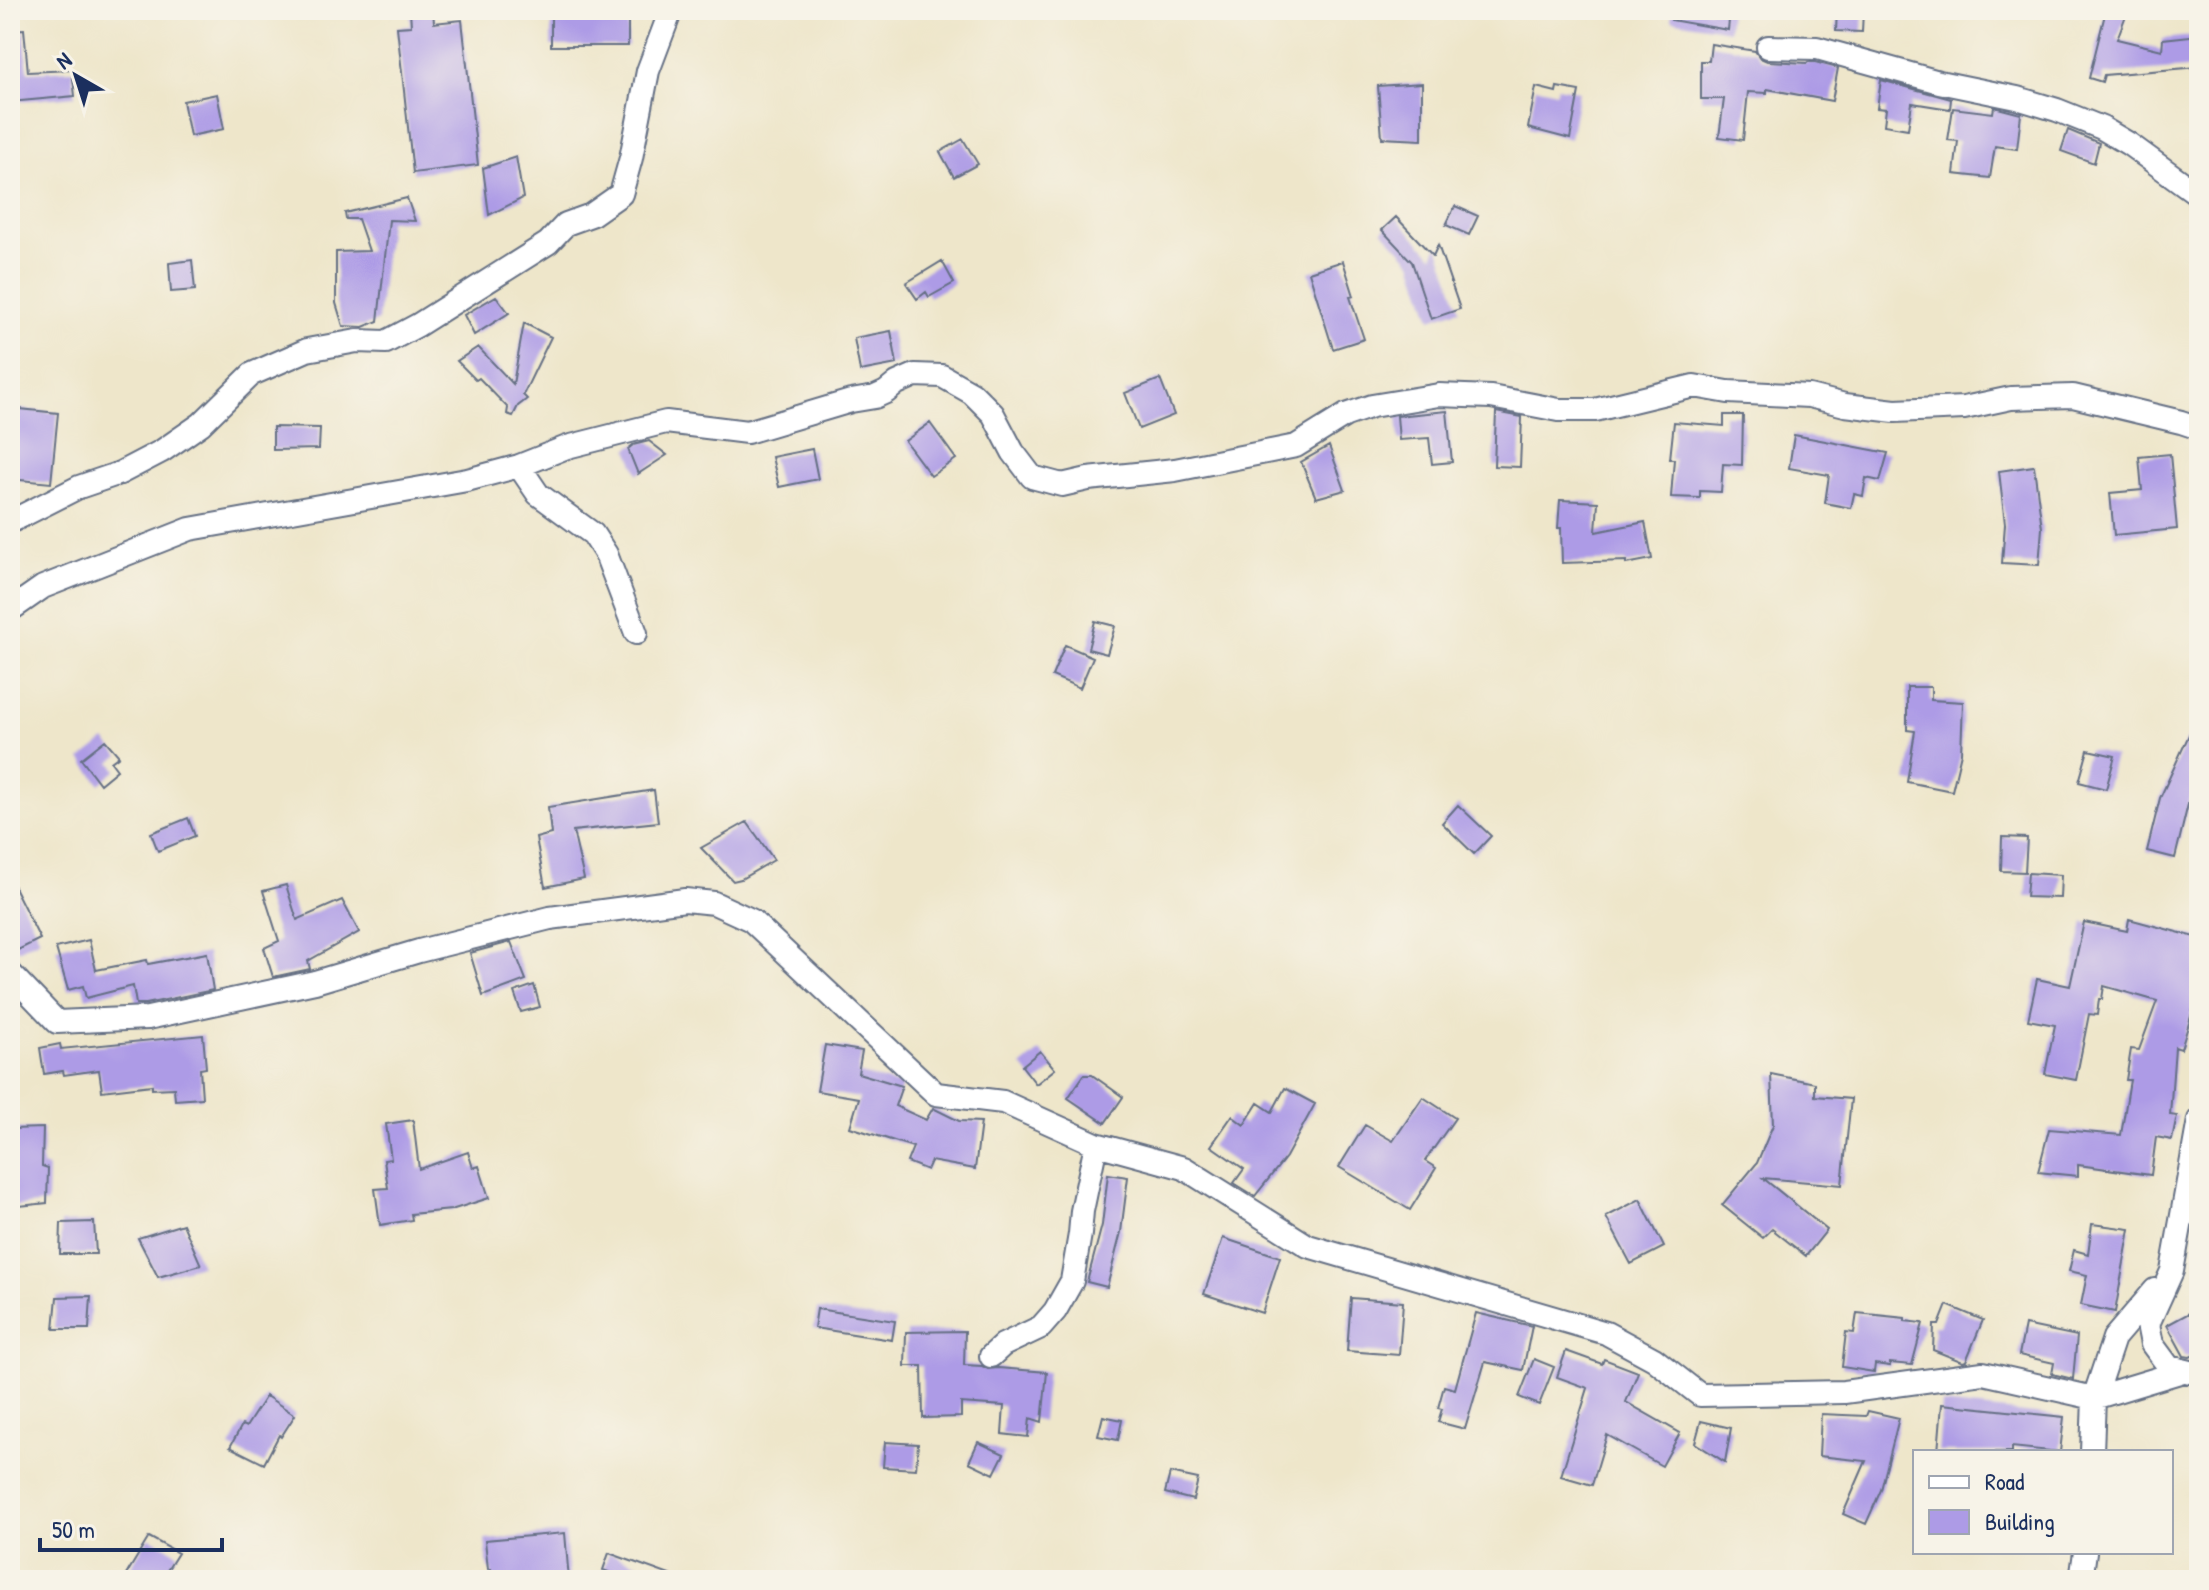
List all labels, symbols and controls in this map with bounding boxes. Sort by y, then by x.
north arrow [36,36,116,116]
text: N [49,45,78,76]
legend [1913,1450,2173,1554]
text: Road [1985,1465,2024,1497]
scale bar [40,1502,222,1552]
text: Building [1985,1505,2055,1537]
text: 50 m [52,1513,95,1545]

